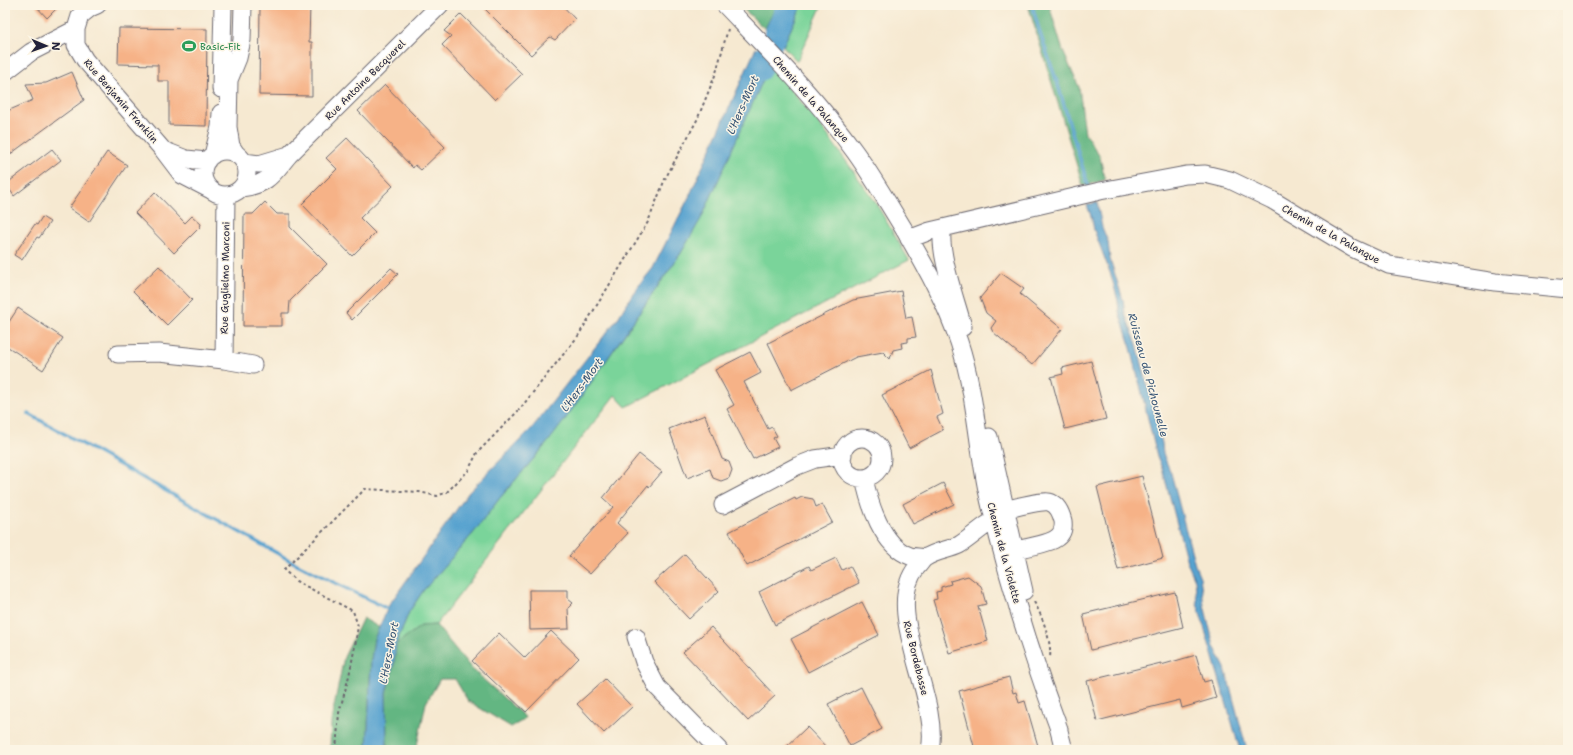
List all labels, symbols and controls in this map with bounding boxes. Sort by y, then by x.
north arrow [26,26,66,66]
street label: Rue Antoine Becquerel [322,37,408,123]
sports icon: Basic-Fit [181,38,197,54]
place label: Basic-Fit [200,40,241,53]
text: N [48,42,63,51]
street label: Chemin de la Palanque [770,53,852,145]
street label: Rue Benjamin Franklin [81,56,161,146]
water label: L'Hers-Mort [723,73,763,137]
street label: Chemin de la Palanque [1280,202,1383,267]
street label: Rue Guglielmo Marconi [218,221,232,334]
water label: Ruisseau de Pichounelle [1124,311,1172,439]
water label: L'Hers-Mort [557,355,607,415]
street label: Chemin de la Violette [984,501,1024,605]
street label: Rue Bordebasse [900,619,932,697]
water label: L'Hers-Mort [376,620,402,685]

